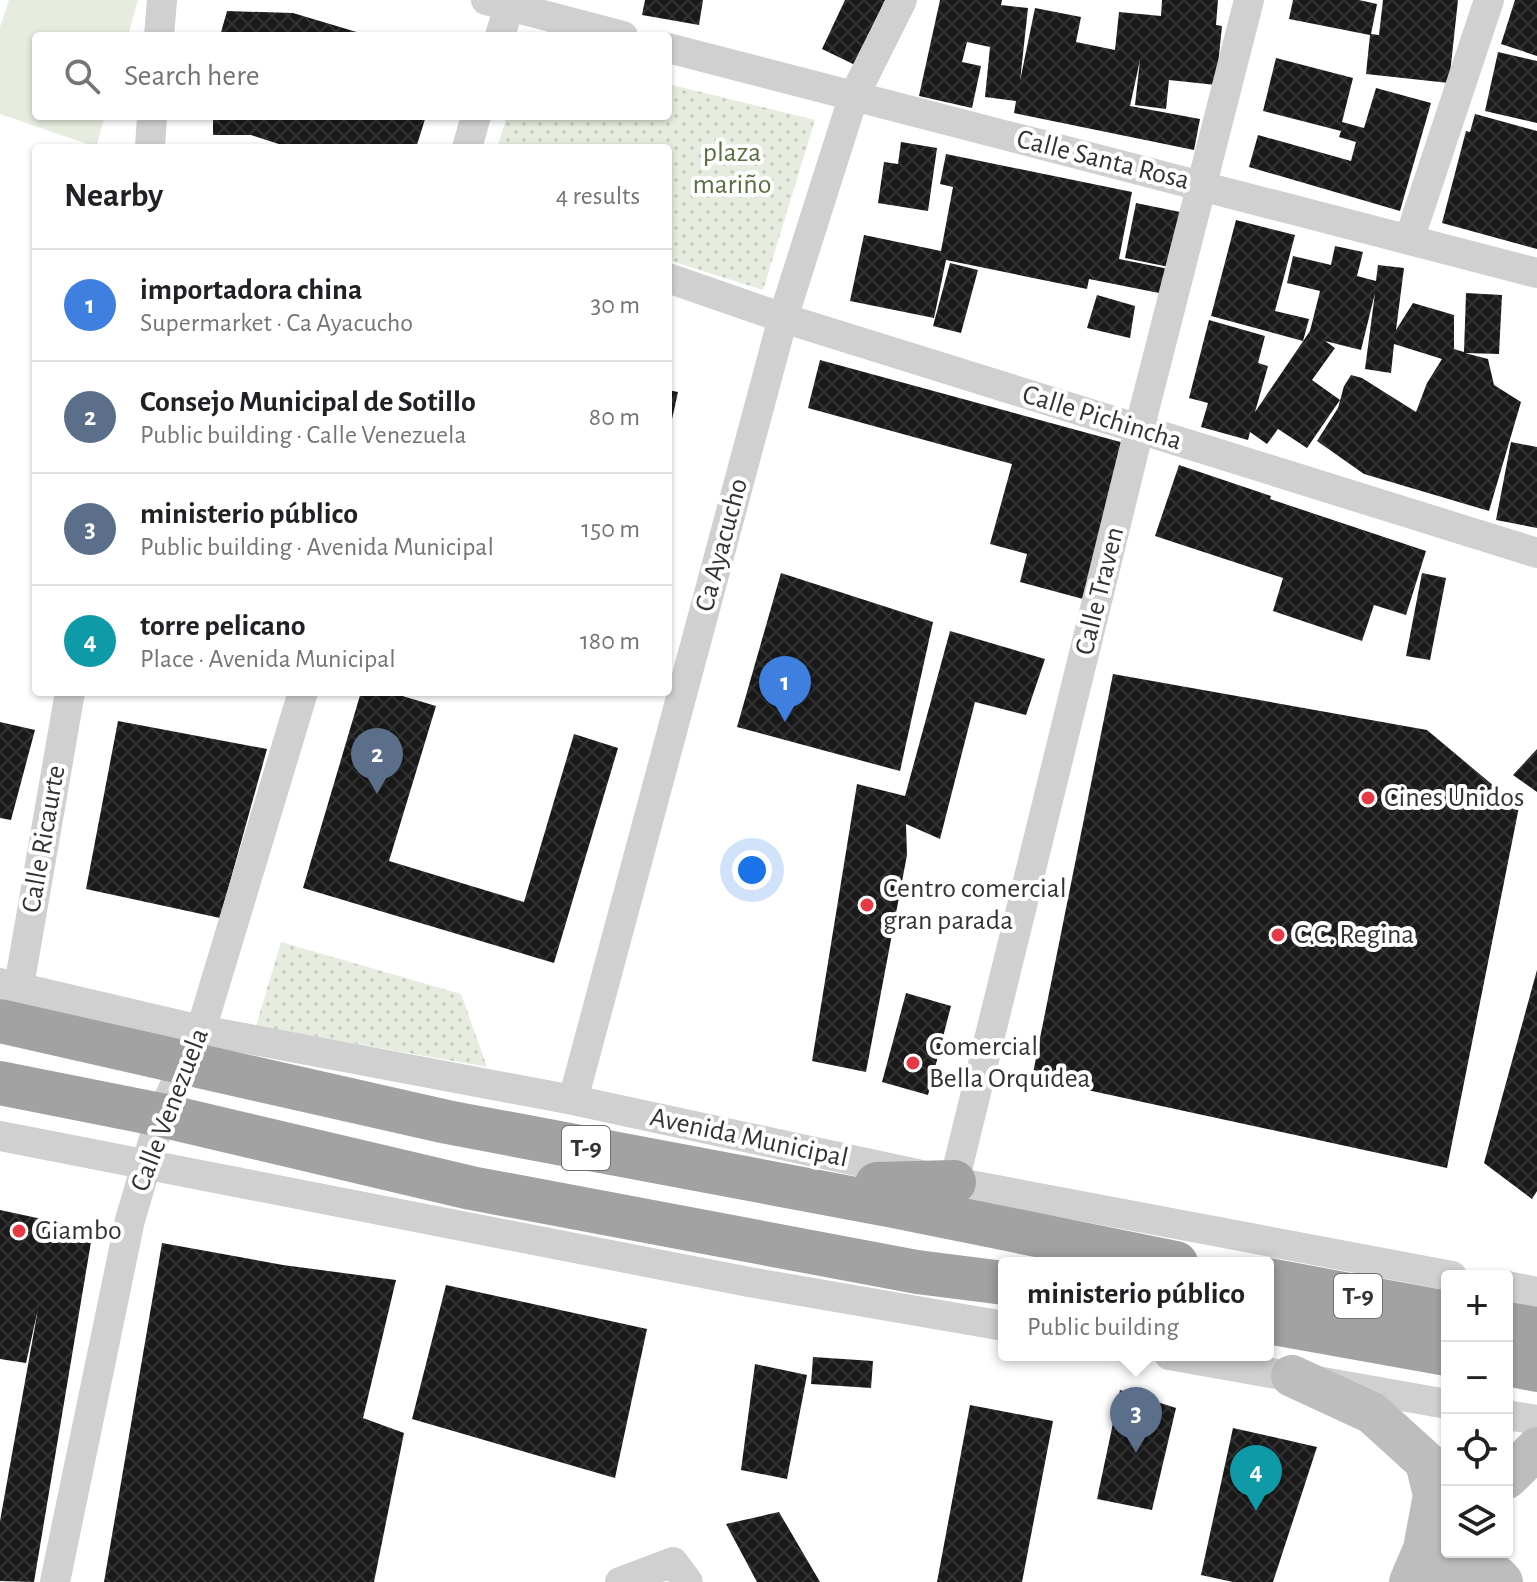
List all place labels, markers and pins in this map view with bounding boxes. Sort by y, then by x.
pin: 1 [759,656,811,722]
pin: 2 [351,728,403,794]
place label: Cines Unidos [1384,784,1524,812]
marker: Cines Unidos [1359,789,1377,807]
place label: Centro comercial gran parada [883,875,1067,935]
marker: Centro comercial gran parada [858,896,876,914]
place label: C.C. Regina [1294,921,1414,949]
marker: C.C. Regina [1269,926,1287,944]
place label: Comercial Bella Orquidea [929,1033,1091,1093]
marker: Comercial Bella Orquidea [904,1054,922,1072]
place label: Giambo [35,1217,122,1245]
marker: Giambo [10,1222,28,1240]
pin: 3 [1110,1387,1162,1453]
pin: 4 [1230,1445,1282,1511]

